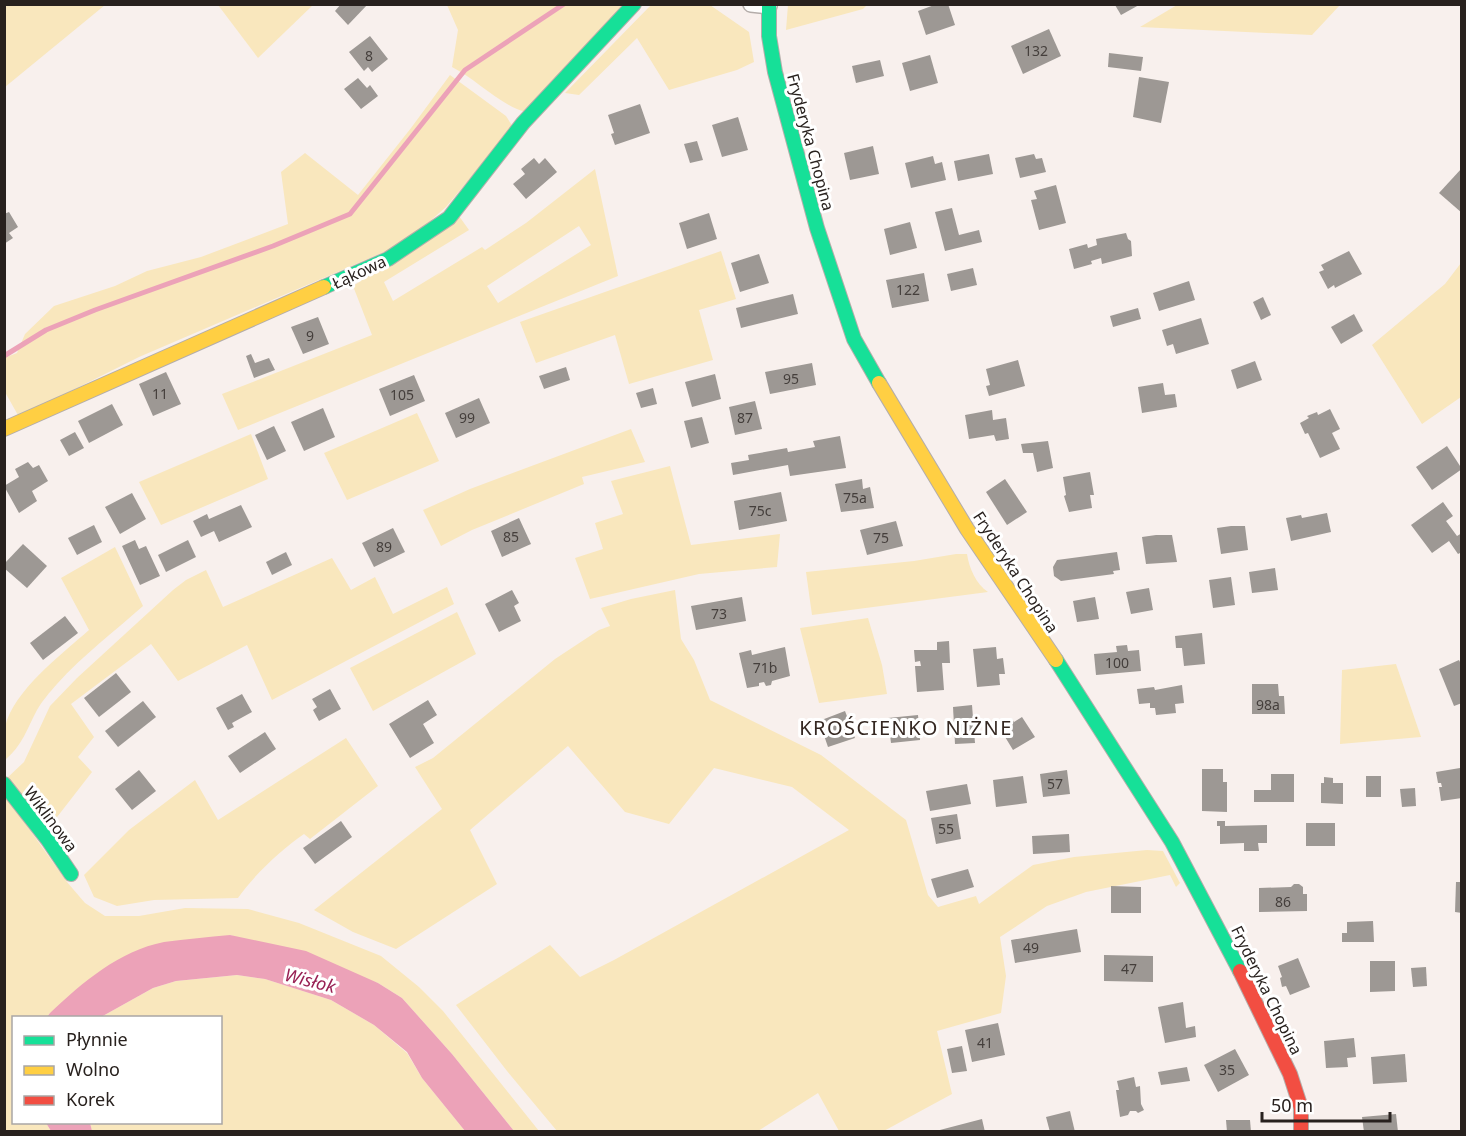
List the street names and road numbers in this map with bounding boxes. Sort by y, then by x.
street label: Fryderyka Chopina [782,71,840,213]
street label: Łąkowa [329,250,389,294]
street label: Fryderyka Chopina [968,507,1064,637]
street label: Wiklinowa [19,782,83,856]
street label: Fryderyka Chopina [1226,922,1308,1058]

